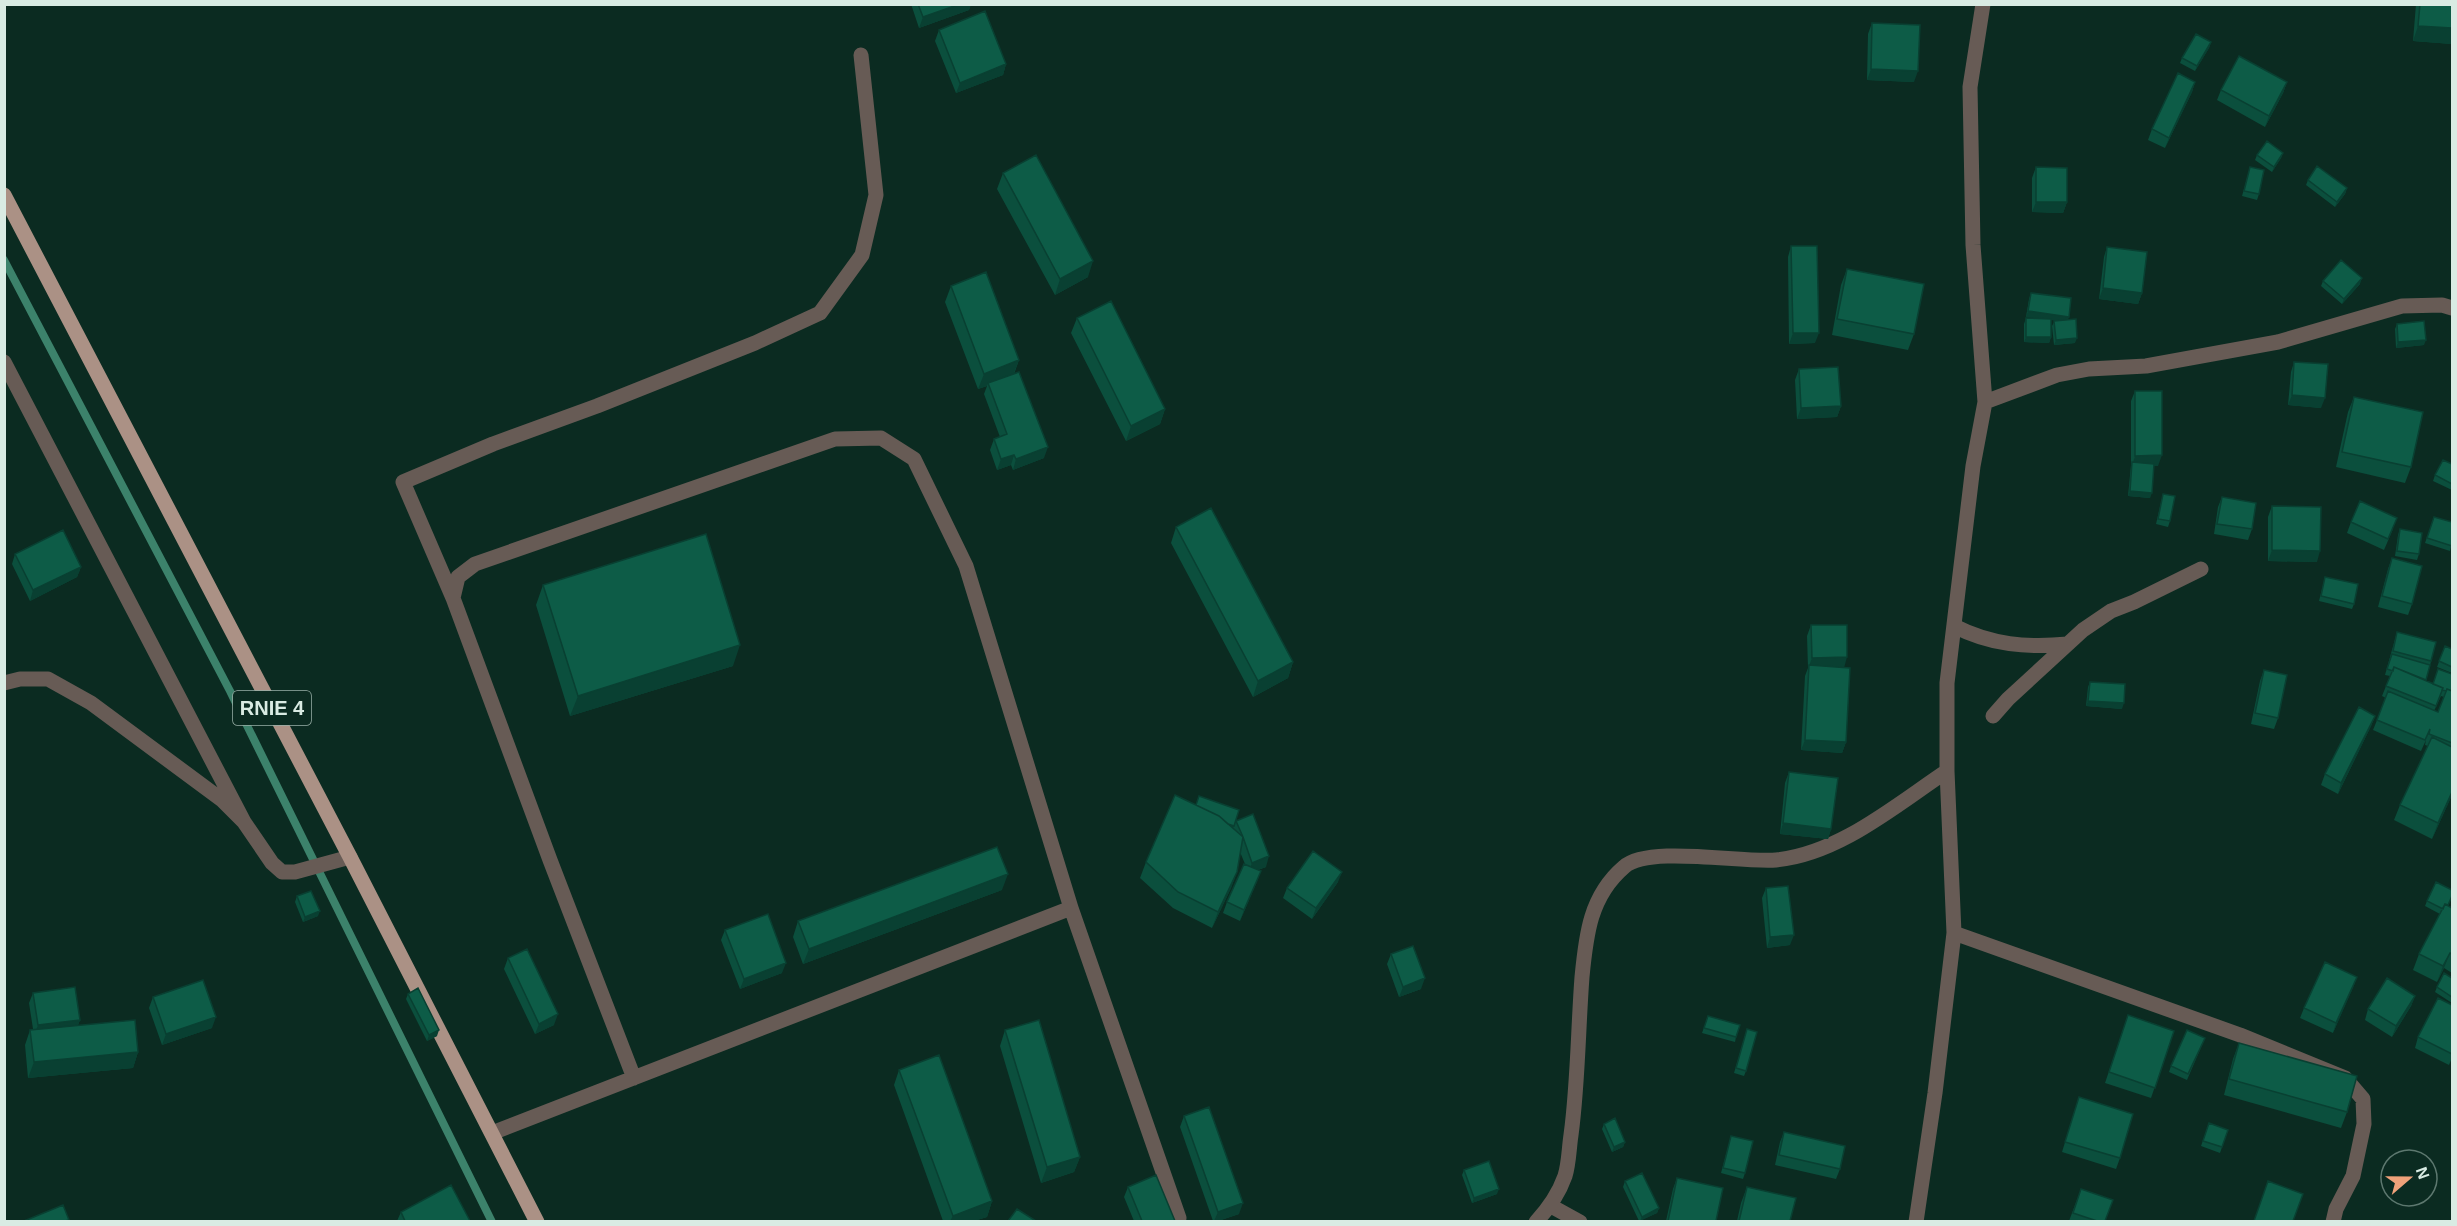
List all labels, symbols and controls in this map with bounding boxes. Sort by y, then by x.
road number: RNIE 4 [233,691,311,725]
north arrow [2379,1148,2439,1208]
text: N [2413,1165,2433,1181]

